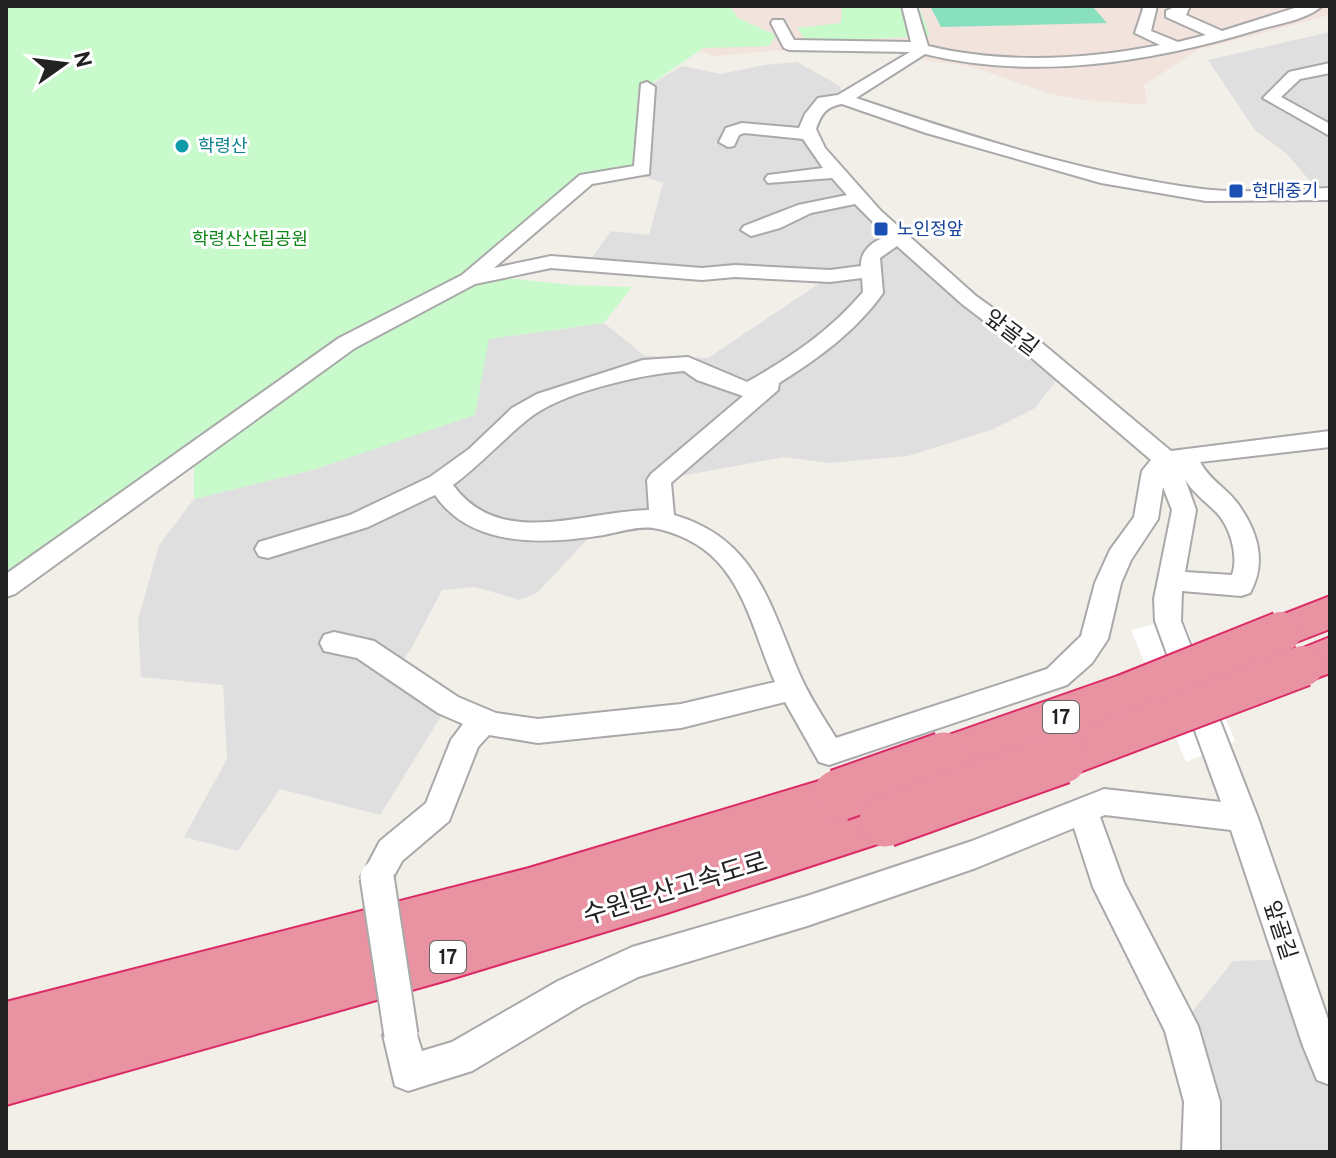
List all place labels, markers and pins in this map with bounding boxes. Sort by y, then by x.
place label: 학령산 [198,136,248,159]
marker: 학령산 [173,137,191,155]
place label: 현대중기 [1252,181,1318,204]
marker: 현대중기 [1227,182,1245,200]
place label: 노인정앞 [897,219,963,242]
marker: 노인정앞 [872,220,890,238]

